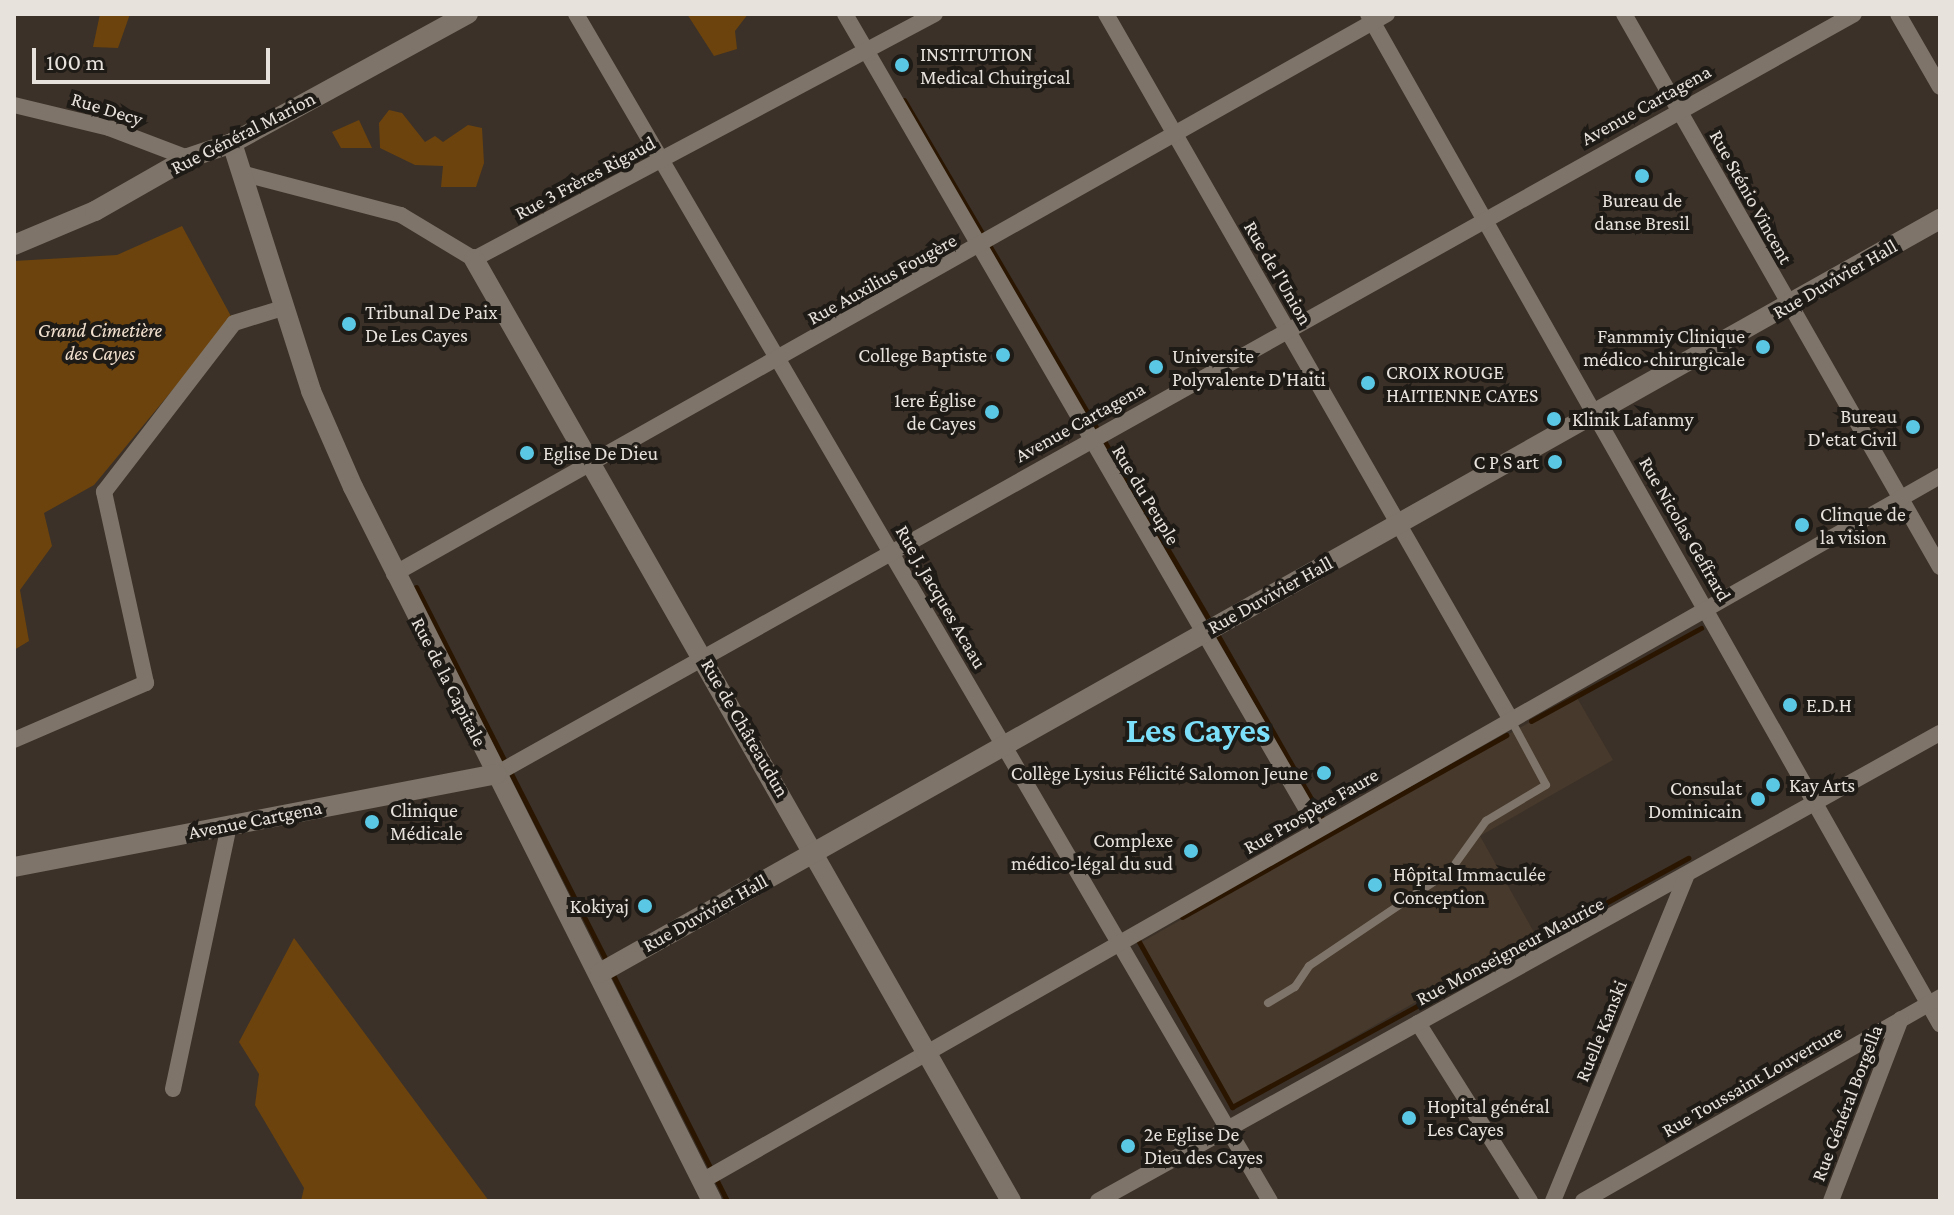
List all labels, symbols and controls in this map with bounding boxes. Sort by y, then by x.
scale bar [36,32,274,82]
place label: INSTITUTION Medical Chuirgical [920,42,1071,89]
text: 100 m [46,48,105,75]
marker: INSTITUTION Medical Chuirgical [891,54,913,76]
street label: Avenue Cartagena [1577,59,1715,151]
street label: Rue Général Marion [167,86,319,180]
street label: Rue Decy [68,87,146,131]
street label: Rue Sténio Vincent [1704,126,1798,268]
street label: Rue 3 Frères Rigaud [511,131,659,225]
marker: Bureau de danse Bresil [1633,167,1651,185]
place label: Bureau de danse Bresil [1594,188,1690,235]
street label: Rue de l'Union [1239,217,1317,329]
street label: Rue Auxilius Fougère [803,228,961,330]
street label: Rue Duvivier Hall [1769,234,1901,324]
place label: Tribunal De Paix De Les Cayes [365,300,498,347]
marker: Tribunal De Paix De Les Cayes [340,315,358,333]
park label: Grand Cimetière des Cayes [38,318,162,365]
place label: Fanmmiy Clinique médico-chirurgicale [1583,324,1745,371]
marker: Fanmmiy Clinique médico-chirurgicale [1752,336,1774,358]
place label: College Baptiste [858,343,987,367]
place label: Universite Polyvalente D'Haiti [1172,344,1326,391]
marker: College Baptiste [994,346,1012,364]
marker: Universite Polyvalente D'Haiti [1147,358,1165,376]
place label: CROIX ROUGE HAITIENNE CAYES [1386,360,1538,407]
marker: CROIX ROUGE HAITIENNE CAYES [1357,372,1379,394]
street label: Avenue Cartagena [1011,376,1149,468]
place label: 1ere Église de Cayes [894,388,976,435]
marker: 1ere Église de Cayes [983,403,1001,421]
place label: Bureau D'etat Civil [1807,404,1897,451]
place label: Klinik Lafanmy [1572,407,1694,431]
marker: Klinik Lafanmy [1543,408,1565,430]
marker: Bureau D'etat Civil [1904,418,1922,436]
place label: Eglise De Dieu [543,441,658,465]
street label: Rue du Peuple [1107,441,1185,549]
marker: Eglise De Dieu [518,444,536,462]
place label: C P S art [1474,450,1539,474]
street label: Rue Nicolas Geffrard [1634,452,1736,606]
marker: C P S art [1546,453,1564,471]
place label: Clinque de la vision [1820,502,1906,549]
marker: Clinque de la vision [1791,514,1813,536]
street label: Rue J. Jacques Acaau [890,521,992,673]
street label: Rue Duvivier Hall [1203,551,1337,639]
street label: Rue de la Capitale [406,613,492,751]
street label: Rue de Châteaudun [696,655,794,801]
place label: E.D.H [1806,693,1852,717]
marker: E.D.H [1781,696,1799,714]
district label: Les Cayes [1125,709,1271,753]
place label: Collège Lysius Félicité Salomon Jeune [1011,761,1308,785]
street label: Rue Prospère Faure [1239,763,1383,859]
marker: Collège Lysius Félicité Salomon Jeune [1315,764,1333,782]
place label: Kay Arts [1789,773,1855,797]
place label: Consulat Dominicain [1648,776,1742,823]
marker: Kay Arts [1764,776,1782,794]
marker: Consulat Dominicain [1749,790,1767,808]
street label: Avenue Cartgena [186,795,324,845]
place label: Clinique Médicale [390,798,463,845]
marker: Clinique Médicale [361,811,383,833]
place label: Complexe médico-légal du sud [1011,828,1173,875]
marker: Complexe médico-légal du sud [1180,840,1202,862]
place label: Hôpital Immaculée Conception [1393,862,1546,909]
street label: Rue Duvivier Hall [638,869,772,957]
marker: Hôpital Immaculée Conception [1364,874,1386,896]
street label: Rue Monseigneur Maurice [1412,891,1608,1011]
place label: Kokiyaj [570,894,629,918]
marker: Kokiyaj [636,897,654,915]
street label: Ruelle Kanski [1570,977,1632,1085]
street label: Rue Toussaint Louverture [1658,1020,1846,1142]
street label: Rue Général Borgella [1806,1021,1888,1185]
place label: Hopital général Les Cayes [1427,1094,1550,1141]
marker: Hopital général Les Cayes [1398,1107,1420,1129]
place label: 2e Eglise De Dieu des Cayes [1144,1122,1263,1169]
marker: 2e Eglise De Dieu des Cayes [1119,1137,1137,1155]

